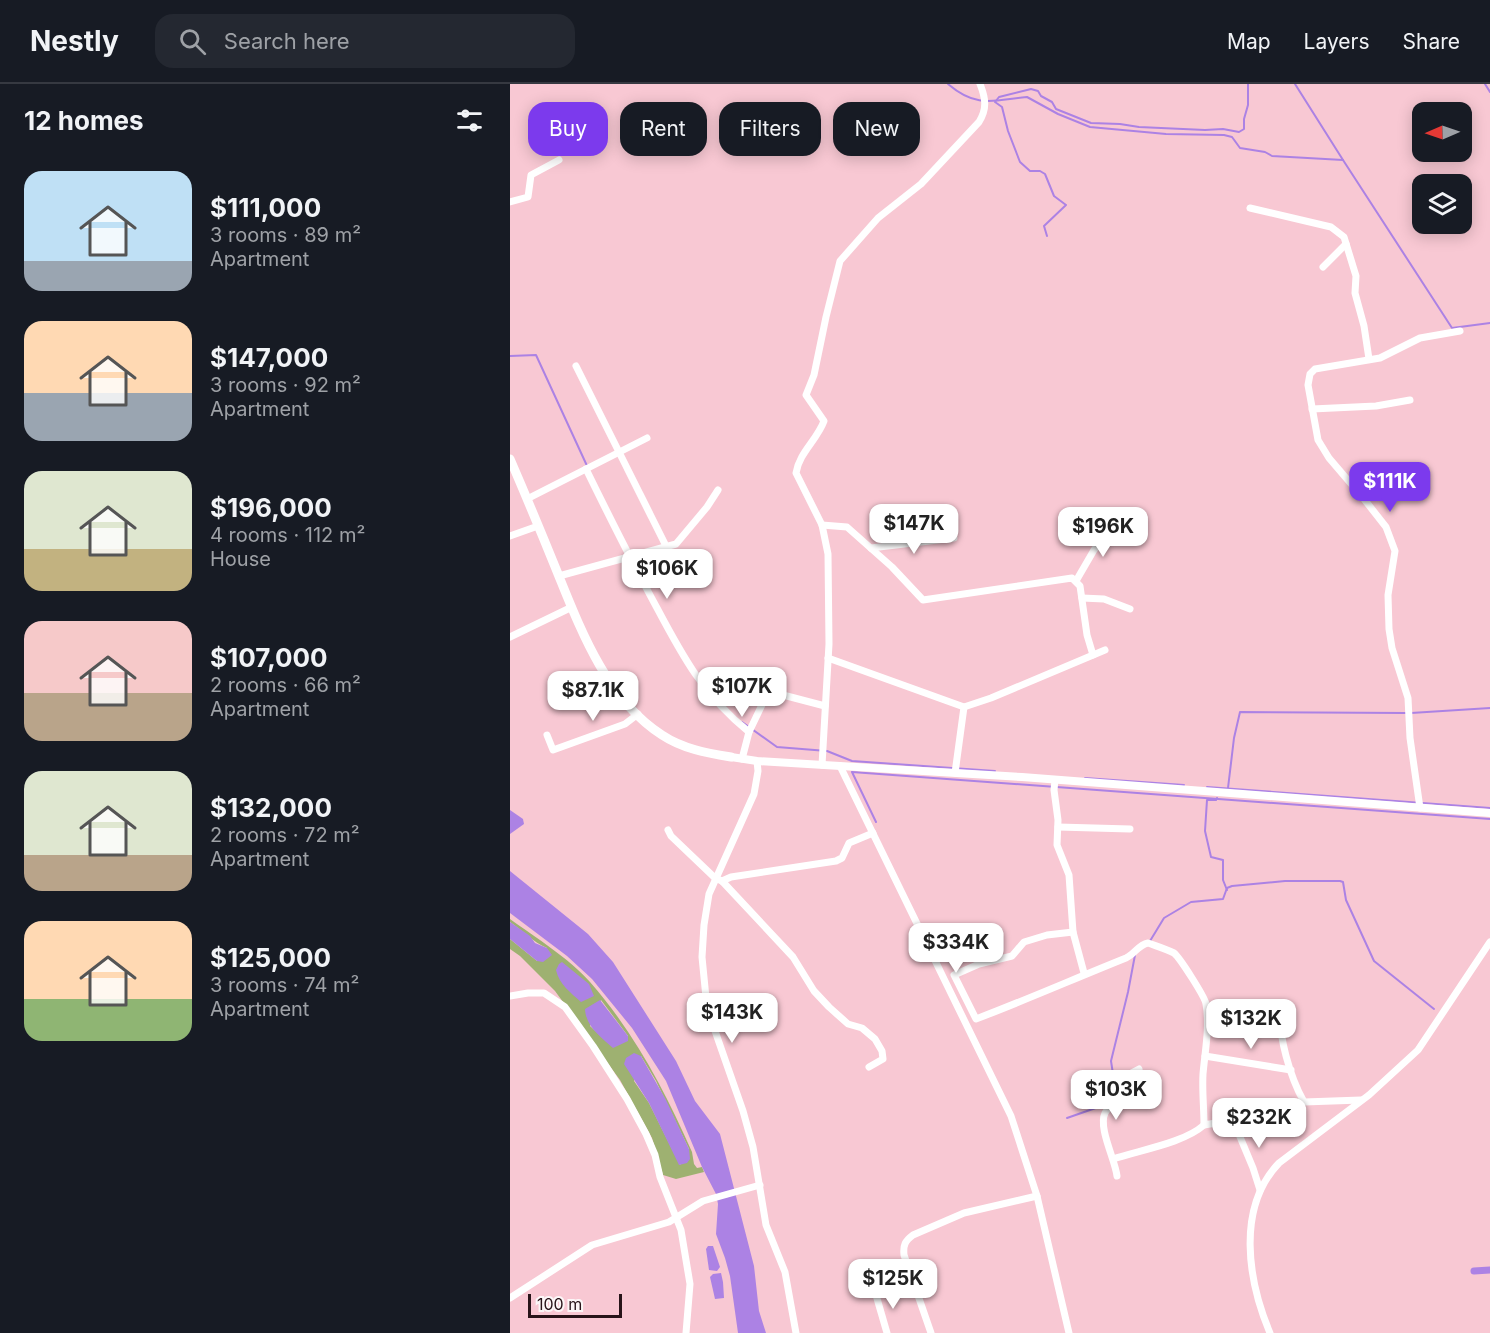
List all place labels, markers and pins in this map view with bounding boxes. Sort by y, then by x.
pin: $111K [1348,462,1432,513]
pin: $147K [872,504,956,555]
pin: $196K [1061,507,1145,558]
pin: $106K [625,549,709,600]
pin: $107K [700,667,784,718]
pin: $87.1K [544,671,642,722]
pin: $334K [914,923,998,974]
pin: $143K [690,993,774,1044]
pin: $132K [1209,999,1293,1050]
pin: $103K [1074,1070,1158,1121]
pin: $232K [1217,1098,1301,1149]
pin: $125K [851,1259,935,1310]

